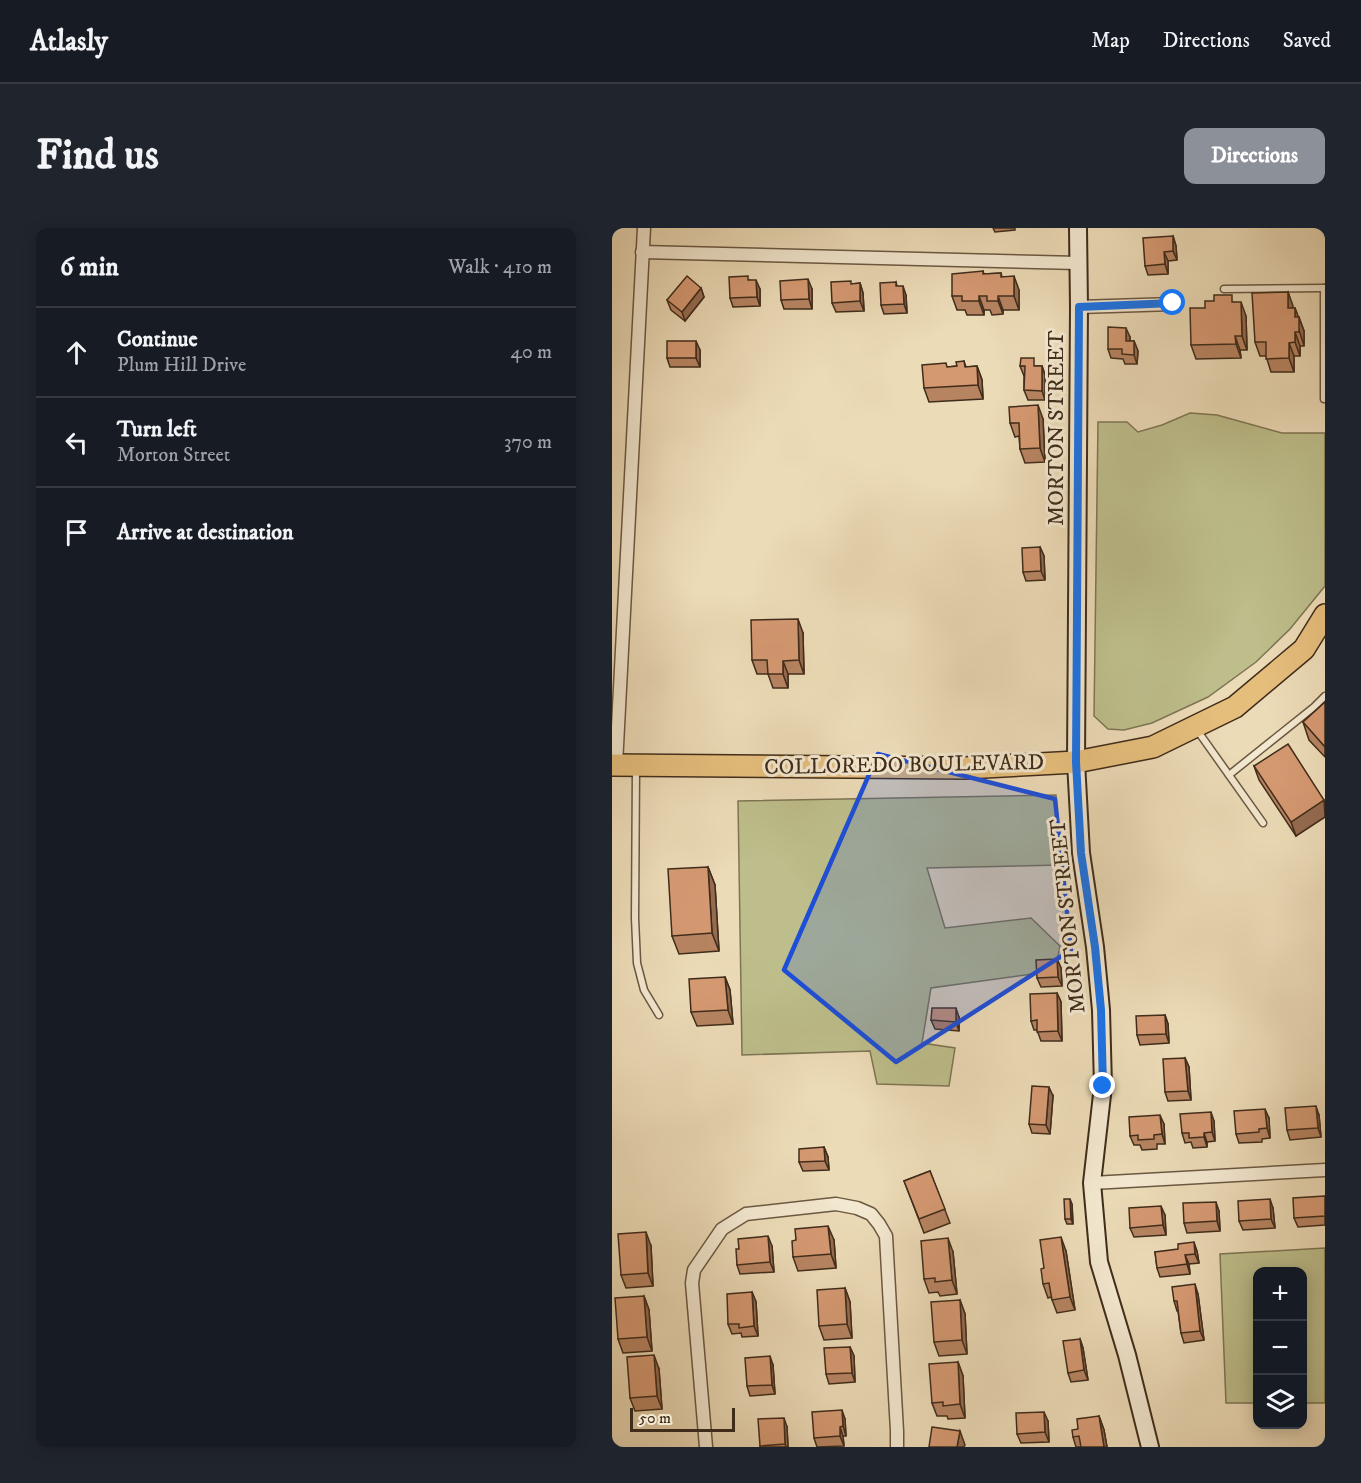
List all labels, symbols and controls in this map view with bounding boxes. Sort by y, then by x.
text: Atlasly [30,24,108,59]
text: Map [1091,28,1130,54]
text: Directions [1163,28,1250,54]
text: Saved [1283,28,1331,54]
button: Directions [1184,128,1325,184]
text: Find us [36,130,159,182]
text: 6 min [60,251,119,284]
text: Walk · 410 m [448,255,552,280]
route start [1159,289,1185,315]
text: Continue [117,326,198,353]
street label: MORTON STREET [1043,330,1070,526]
icon: ahead [60,336,93,369]
text: 40 m [510,340,552,365]
text: Plum Hill Drive [117,353,246,378]
text: Turn left [117,416,197,443]
icon: left [60,426,93,459]
text: 370 m [504,430,552,455]
text: Morton Street [117,443,230,468]
icon: arrive [60,516,93,549]
text: Arrive at destination [117,519,294,546]
street label: COLLOREDO BOULEVARD [764,749,1044,781]
street label: MORTON STREET [1044,817,1092,1015]
route end [1089,1072,1115,1098]
map controls [1253,1267,1307,1429]
button: + [1253,1267,1307,1321]
button: − [1253,1321,1307,1375]
button: layers [1253,1375,1307,1429]
scale bar [630,1405,735,1432]
text: 50 m [639,1408,671,1428]

